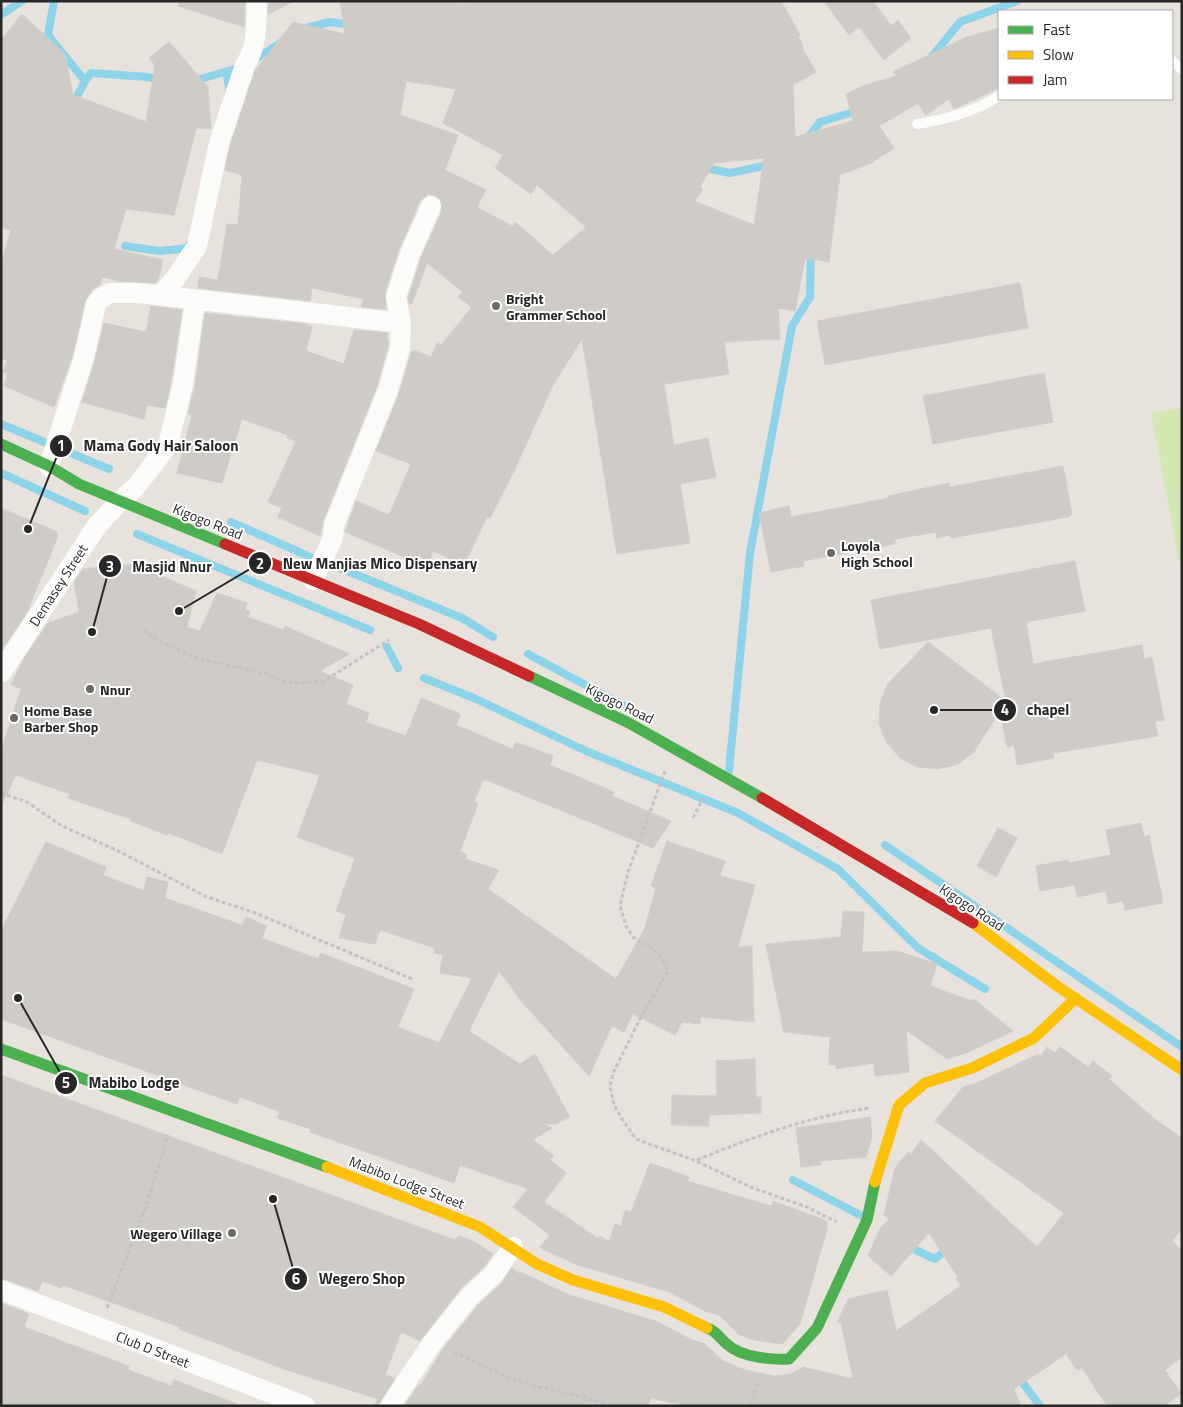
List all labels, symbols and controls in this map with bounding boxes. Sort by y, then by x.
legend [998,10,1173,100]
text: Fast [1043,18,1071,41]
text: Slow [1043,43,1074,66]
text: Jam [1043,68,1067,91]
place label: Bright Grammer School [506,288,606,325]
marker: Bright Grammer School [490,300,502,312]
callout: Mama Gody Hair Saloon [49,431,248,461]
text: 1 [57,434,65,457]
text: Mama Gody Hair Saloon [84,434,238,457]
street label: Kigogo Road [170,497,246,545]
place label: Loyola High School [841,535,913,572]
street label: Demasey Street [24,540,93,630]
marker: Loyola High School [825,547,837,559]
callout: New Manjias Mico Dispensary [248,548,487,578]
callout: Masjid Nnur [98,551,222,581]
text: 2 [256,552,264,575]
text: New Manjias Mico Dispensary [283,552,478,575]
text: 3 [106,555,114,578]
text: Masjid Nnur [132,555,212,578]
street label: Kigogo Road [582,677,658,729]
place label: Nnur [100,679,130,700]
marker: Nnur [84,683,96,695]
callout: chapel [992,695,1080,725]
text: 4 [1001,698,1009,721]
text: chapel [1027,698,1069,721]
place label: Home Base Barber Shop [24,700,99,737]
marker: Home Base Barber Shop [8,712,20,724]
street label: Kigogo Road [935,878,1009,936]
callout: Mabibo Lodge [54,1068,190,1098]
text: 5 [62,1071,70,1094]
text: Mabibo Lodge [89,1071,180,1094]
street label: Mabibo Lodge Street [346,1150,468,1214]
place label: Wegero Village [130,1223,222,1244]
marker: Wegero Village [226,1227,238,1239]
callout: Wegero Shop [283,1264,415,1294]
text: 6 [292,1267,300,1290]
text: Wegero Shop [319,1267,405,1290]
street label: Club D Street [113,1325,193,1373]

